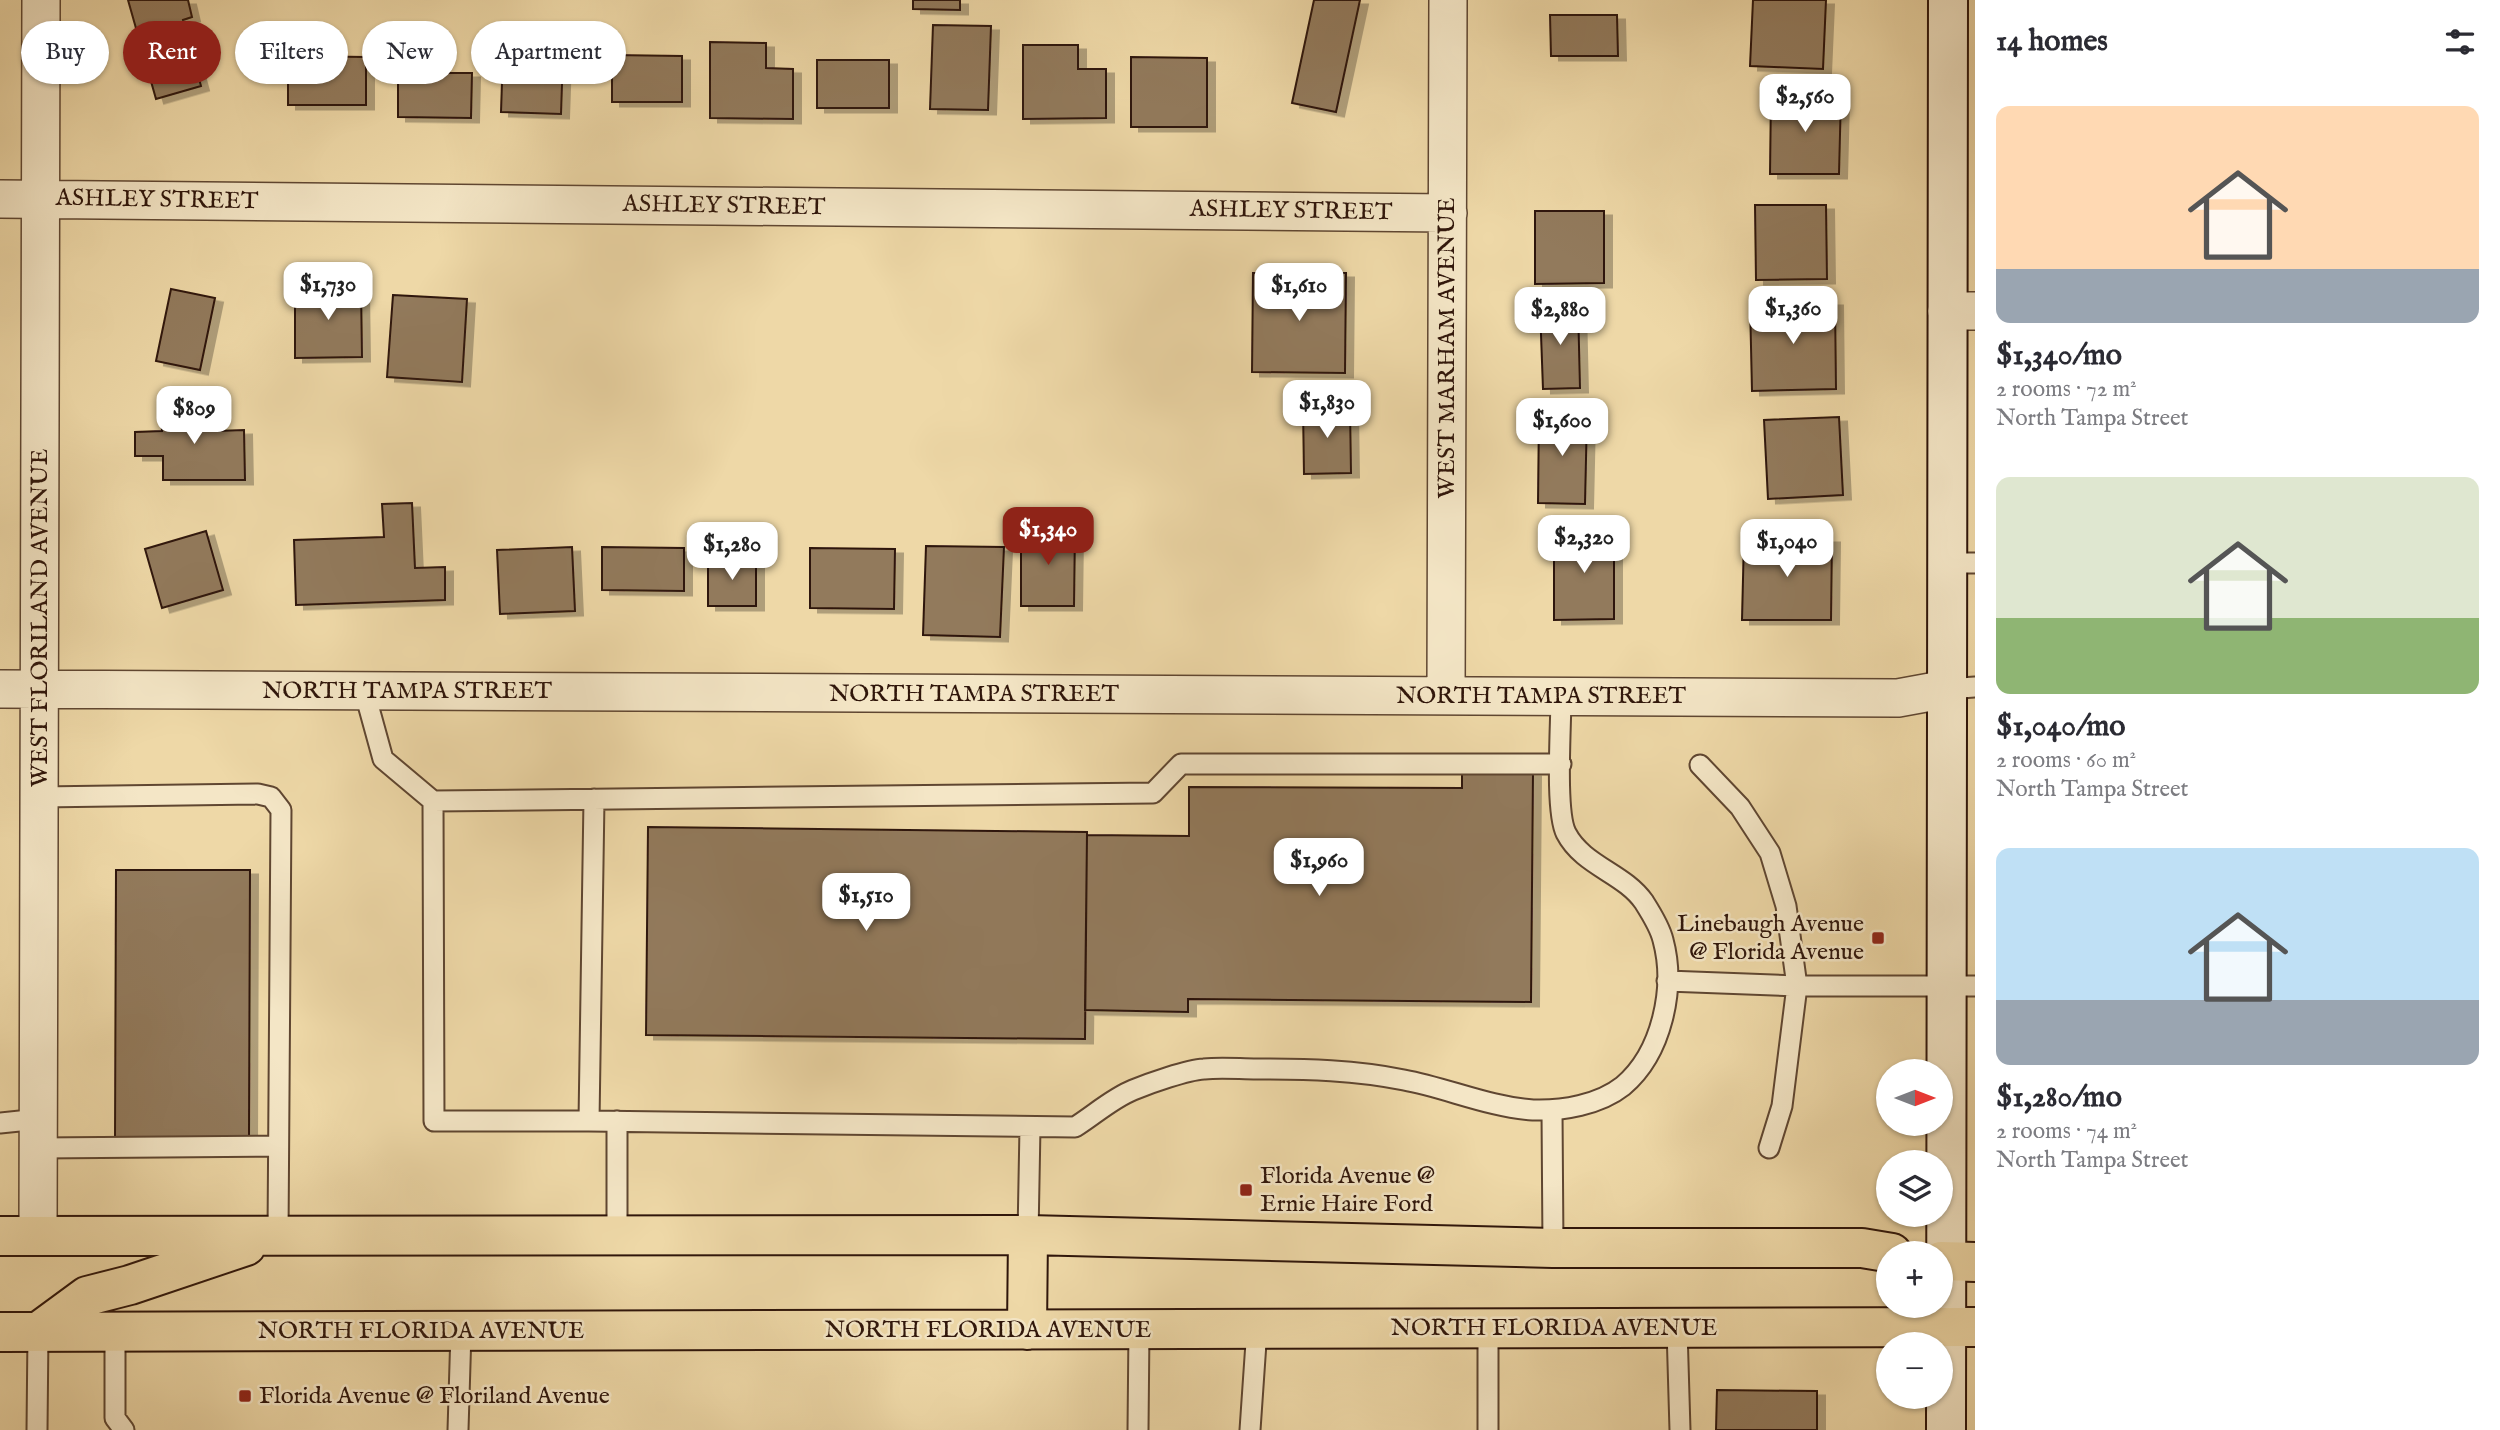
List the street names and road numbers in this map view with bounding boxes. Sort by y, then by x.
street label: ASHLEY STREET [54,183,259,217]
street label: ASHLEY STREET [621,189,826,223]
street label: ASHLEY STREET [1188,194,1393,228]
street label: WEST MARHAM AVENUE [1432,197,1463,499]
street label: WEST FLORILAND AVENUE [25,449,56,787]
street label: NORTH TAMPA STREET [262,676,553,707]
street label: NORTH TAMPA STREET [829,679,1120,710]
street label: NORTH TAMPA STREET [1396,681,1687,712]
street label: NORTH FLORIDA AVENUE [1391,1313,1718,1344]
street label: NORTH FLORIDA AVENUE [825,1315,1152,1346]
street label: NORTH FLORIDA AVENUE [258,1316,585,1347]

